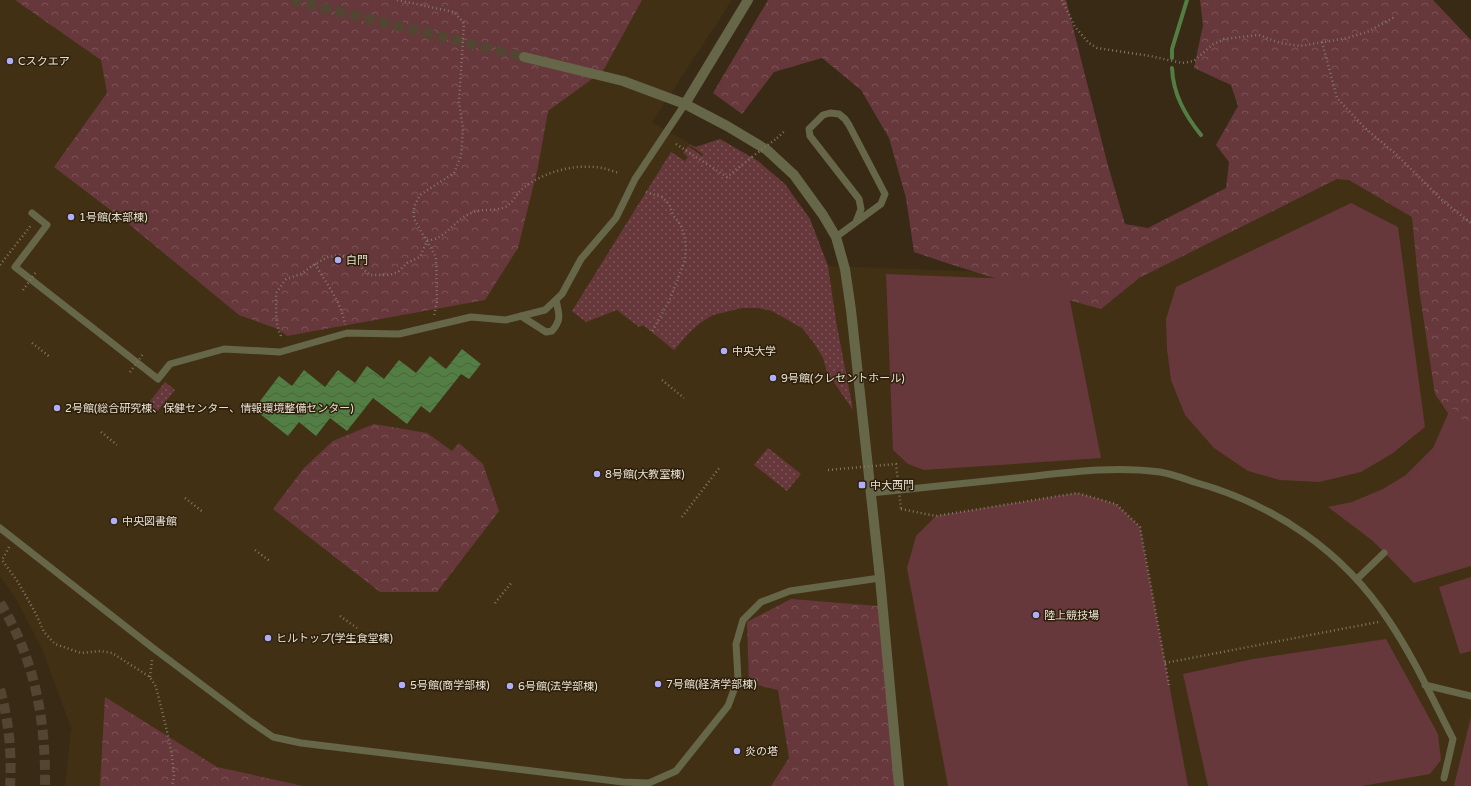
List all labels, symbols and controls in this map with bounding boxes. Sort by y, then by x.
place label: Cスクエア [18,55,70,68]
marker: Cスクエア [5,56,15,66]
place label: 1号館(本部棟) [79,211,148,224]
marker: 1号館(本部棟) [66,212,76,222]
place label: 白門 [346,254,368,267]
marker: 白門 [333,255,343,265]
place label: 中央大学 [732,345,776,358]
marker: 中央大学 [719,346,729,356]
place label: 9号館(クレセントホール) [781,372,905,385]
marker: 9号館(クレセントホール) [768,373,778,383]
place label: 2号館(総合研究棟、保健センター、情報環境整備センター) [65,402,354,415]
marker: 2号館(総合研究棟、保健センター、情報環境整備センター) [52,403,62,413]
place label: 8号館(大教室棟) [605,468,685,481]
marker: 8号館(大教室棟) [592,469,602,479]
place label: 中大西門 [870,479,914,492]
marker: 中大西門 [857,480,867,490]
place label: 中央図書館 [122,515,177,528]
marker: 中央図書館 [109,516,119,526]
place label: 陸上競技場 [1044,609,1099,622]
marker: 陸上競技場 [1031,610,1041,620]
place label: ヒルトップ(学生食堂棟) [276,632,393,645]
marker: ヒルトップ(学生食堂棟) [263,633,273,643]
place label: 7号館(経済学部棟) [666,678,757,691]
place label: 5号館(商学部棟) [410,679,490,692]
marker: 7号館(経済学部棟) [653,679,663,689]
marker: 5号館(商学部棟) [397,680,407,690]
place label: 6号館(法学部棟) [518,680,598,693]
marker: 6号館(法学部棟) [505,681,515,691]
place label: 炎の塔 [745,745,778,758]
marker: 炎の塔 [732,746,742,756]

